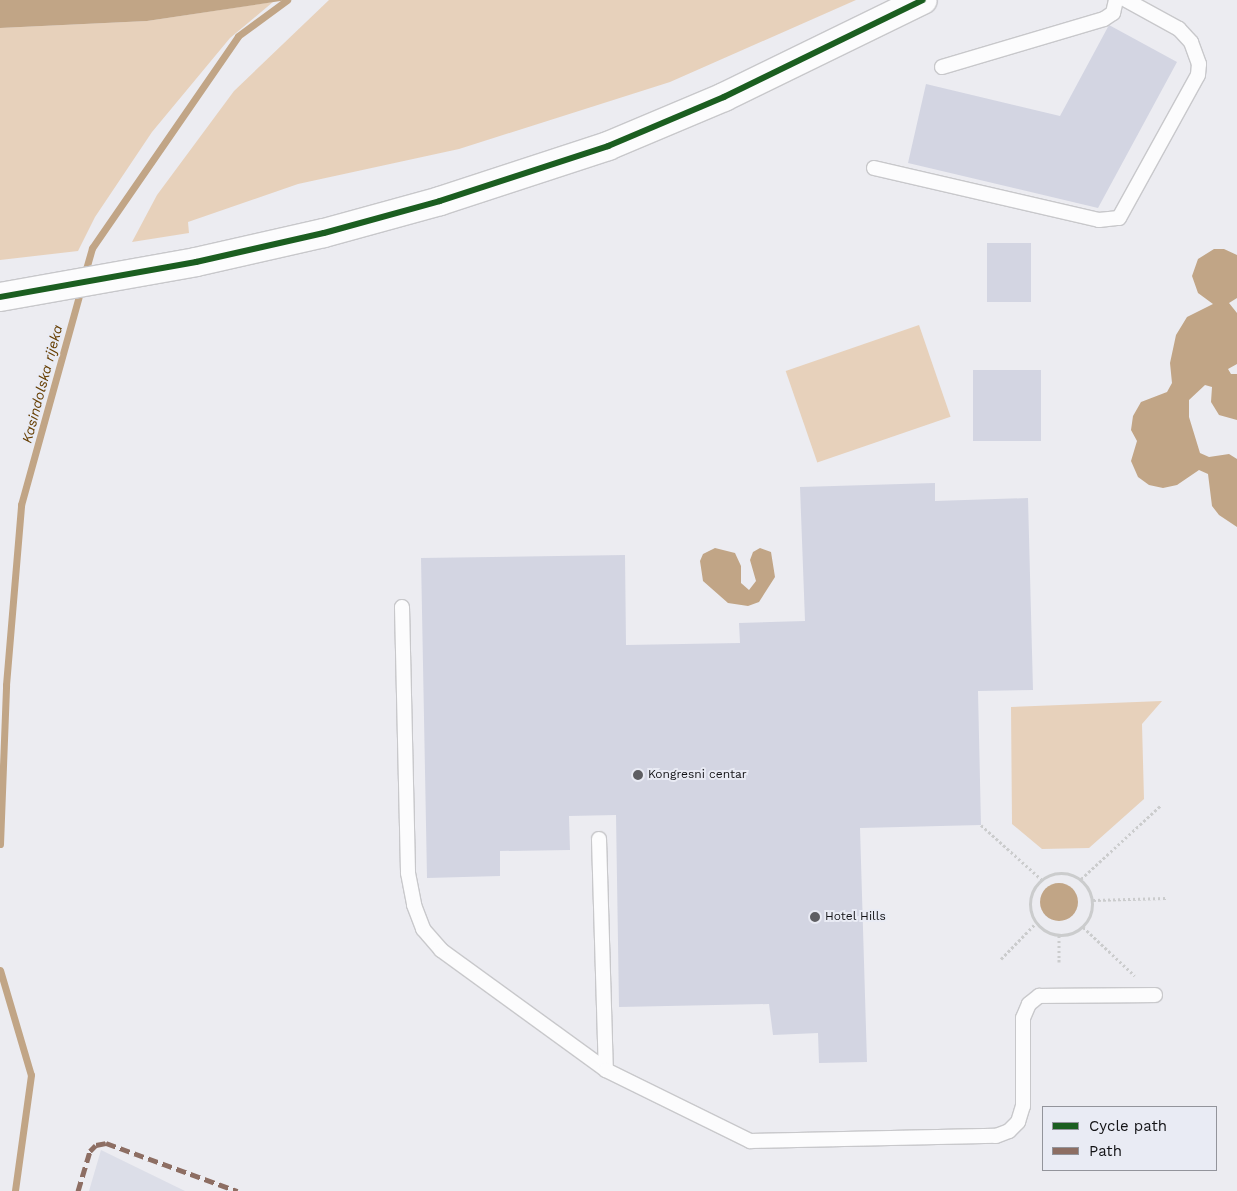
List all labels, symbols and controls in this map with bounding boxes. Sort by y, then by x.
water label: Kasindolska rijeka [18,323,66,445]
place label: Kongresni centar [648,768,747,782]
marker: Kongresni centar [632,769,644,781]
place label: Hotel Hills [825,910,886,924]
marker: Hotel Hills [809,911,821,923]
legend [1042,1106,1217,1171]
text: Cycle path [1089,1117,1167,1135]
text: Path [1089,1142,1122,1160]

